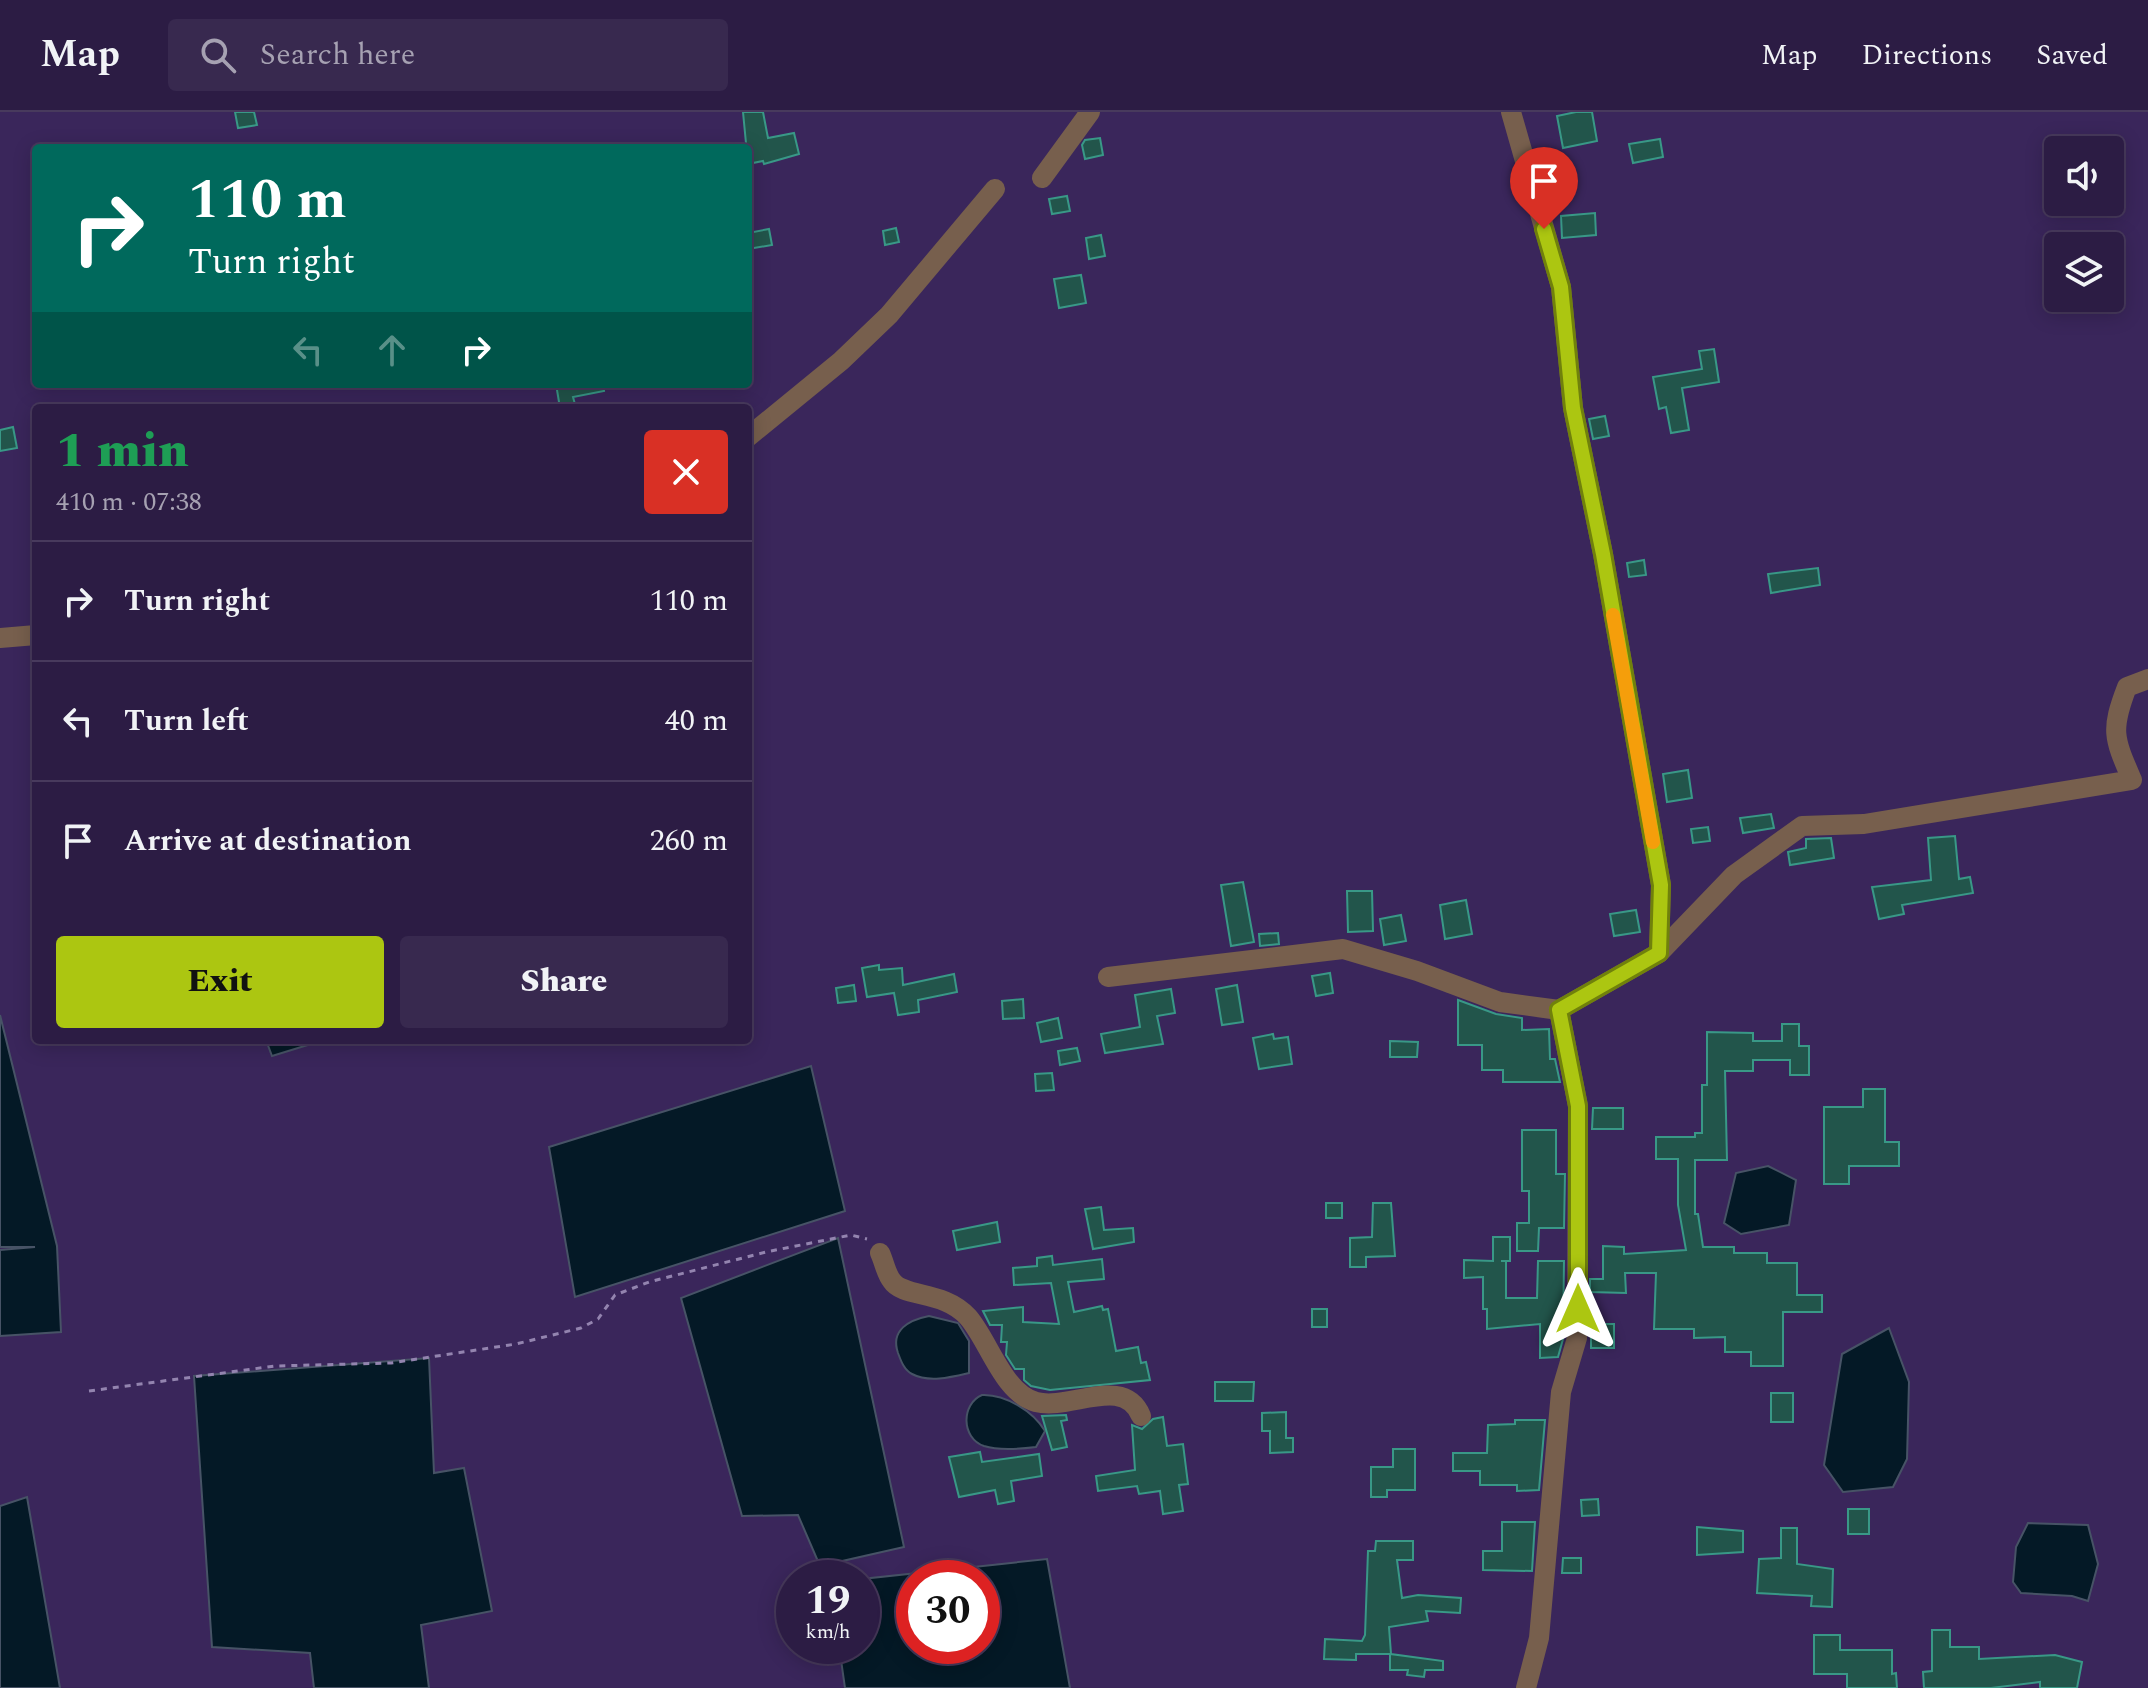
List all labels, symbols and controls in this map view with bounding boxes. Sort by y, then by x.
search box [168,19,728,91]
text: Map [40,26,120,84]
text: Search here [260,32,415,78]
icon: search [196,33,240,77]
text: Map [1761,34,1818,77]
text: Directions [1862,34,1992,77]
text: Saved [2036,34,2108,77]
map controls [2044,136,2124,312]
button: sound [2044,136,2124,216]
pin [1510,147,1578,229]
text: 110 m [188,158,347,243]
icon: arrive [1522,159,1566,203]
icon: right [56,176,160,280]
button: layers [2044,232,2124,312]
text: Turn right [188,235,355,290]
icon: left [286,328,330,372]
icon: ahead [370,328,414,372]
icon: right [454,328,498,372]
text: 1 min [56,415,189,488]
button: close [644,430,728,514]
text: 410 m · 07:38 [56,482,202,522]
text: Turn right [124,578,270,624]
text: 110 m [650,578,728,624]
icon: right [56,579,100,623]
text: Turn left [124,698,249,744]
text: 40 m [665,698,728,744]
icon: left [56,699,100,743]
text: Arrive at destination [124,818,411,864]
text: 260 m [650,818,728,864]
icon: arrive [56,819,100,863]
button: Exit [56,936,384,1028]
button: Share [400,936,728,1028]
position arrow [1536,1267,1620,1351]
speed limit sign: 30 [896,1560,1000,1664]
text: 19 [806,1571,850,1632]
text: km/h [806,1617,851,1647]

